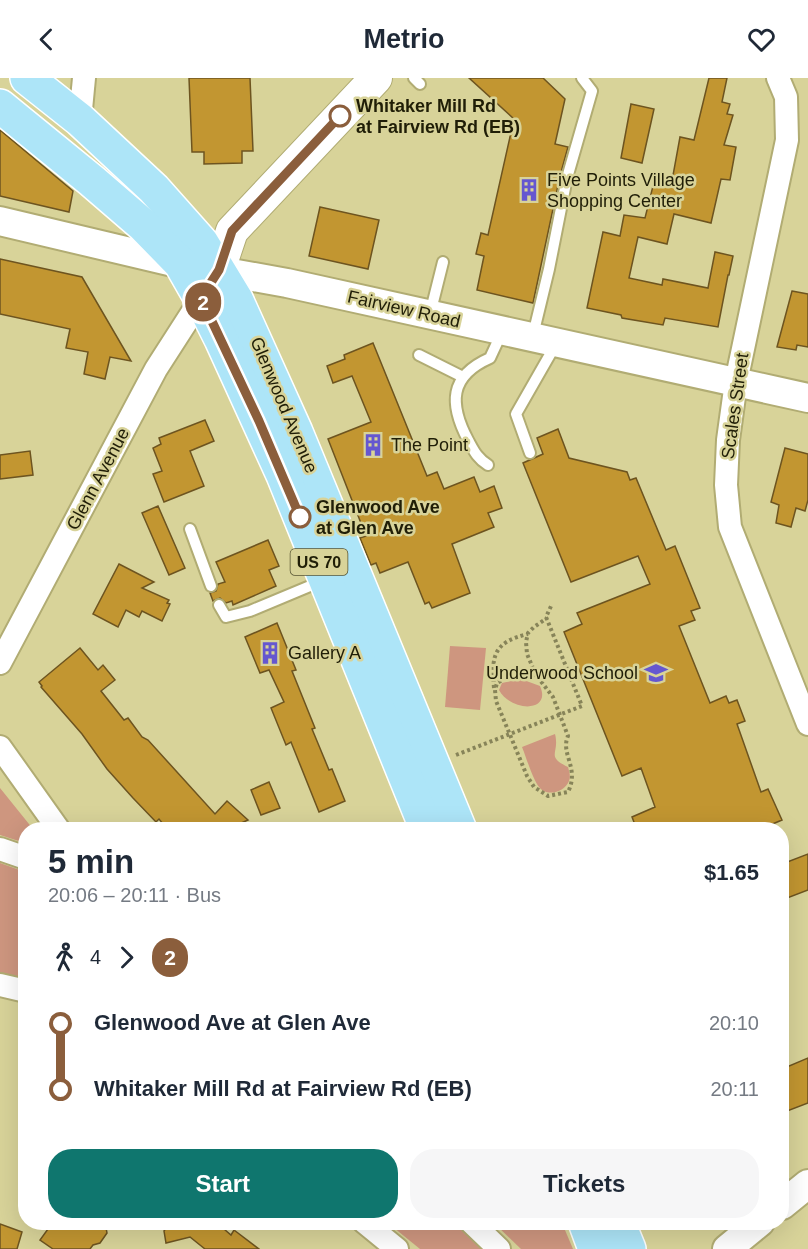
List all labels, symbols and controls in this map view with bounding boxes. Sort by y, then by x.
icon: back [30,23,63,56]
icon: heart [745,23,778,56]
text: Metrio [364,24,445,54]
place label: Whitaker Mill Rd at Fairview Rd (EB) [356,96,520,137]
marker: Whitaker Mill Rd at Fairview Rd (EB) [329,105,351,127]
place label: Five Points Village Shopping Center [547,170,695,211]
building icon: Five Points Village Shopping Center [516,177,542,203]
line badge: 2 [184,282,222,322]
street label: Fairview Road [346,286,462,332]
text: 2 [197,291,209,314]
street label: Glenwood Avenue [246,334,322,476]
street label: Scales Street [718,352,752,460]
street label: Glenn Avenue [63,425,133,533]
building icon: The Point [360,432,386,458]
place label: The Point [391,435,468,455]
place label: Glenwood Ave at Glen Ave [316,497,440,538]
marker: Glenwood Ave at Glen Ave [289,506,311,528]
road number: US 70 [290,549,348,575]
building icon: Gallery A [257,640,283,666]
place label: Gallery A [288,643,361,663]
school or university icon: Underwood School [643,660,669,686]
place label: Underwood School [486,663,638,683]
text: 5 min [48,843,134,880]
text: $1.65 [704,860,759,885]
text: 20:06 – 20:11 · Bus [48,884,221,906]
icon: walk [48,941,81,974]
icon: forward [110,941,143,974]
text: 4 [90,946,101,968]
text: 2 [164,946,176,969]
text: Glenwood Ave at Glen Ave [94,1010,371,1035]
text: 20:10 [709,1012,759,1034]
text: Whitaker Mill Rd at Fairview Rd (EB) [94,1076,472,1101]
text: 20:11 [710,1078,759,1100]
button: Start [48,1149,398,1218]
button: Tickets [410,1149,759,1218]

